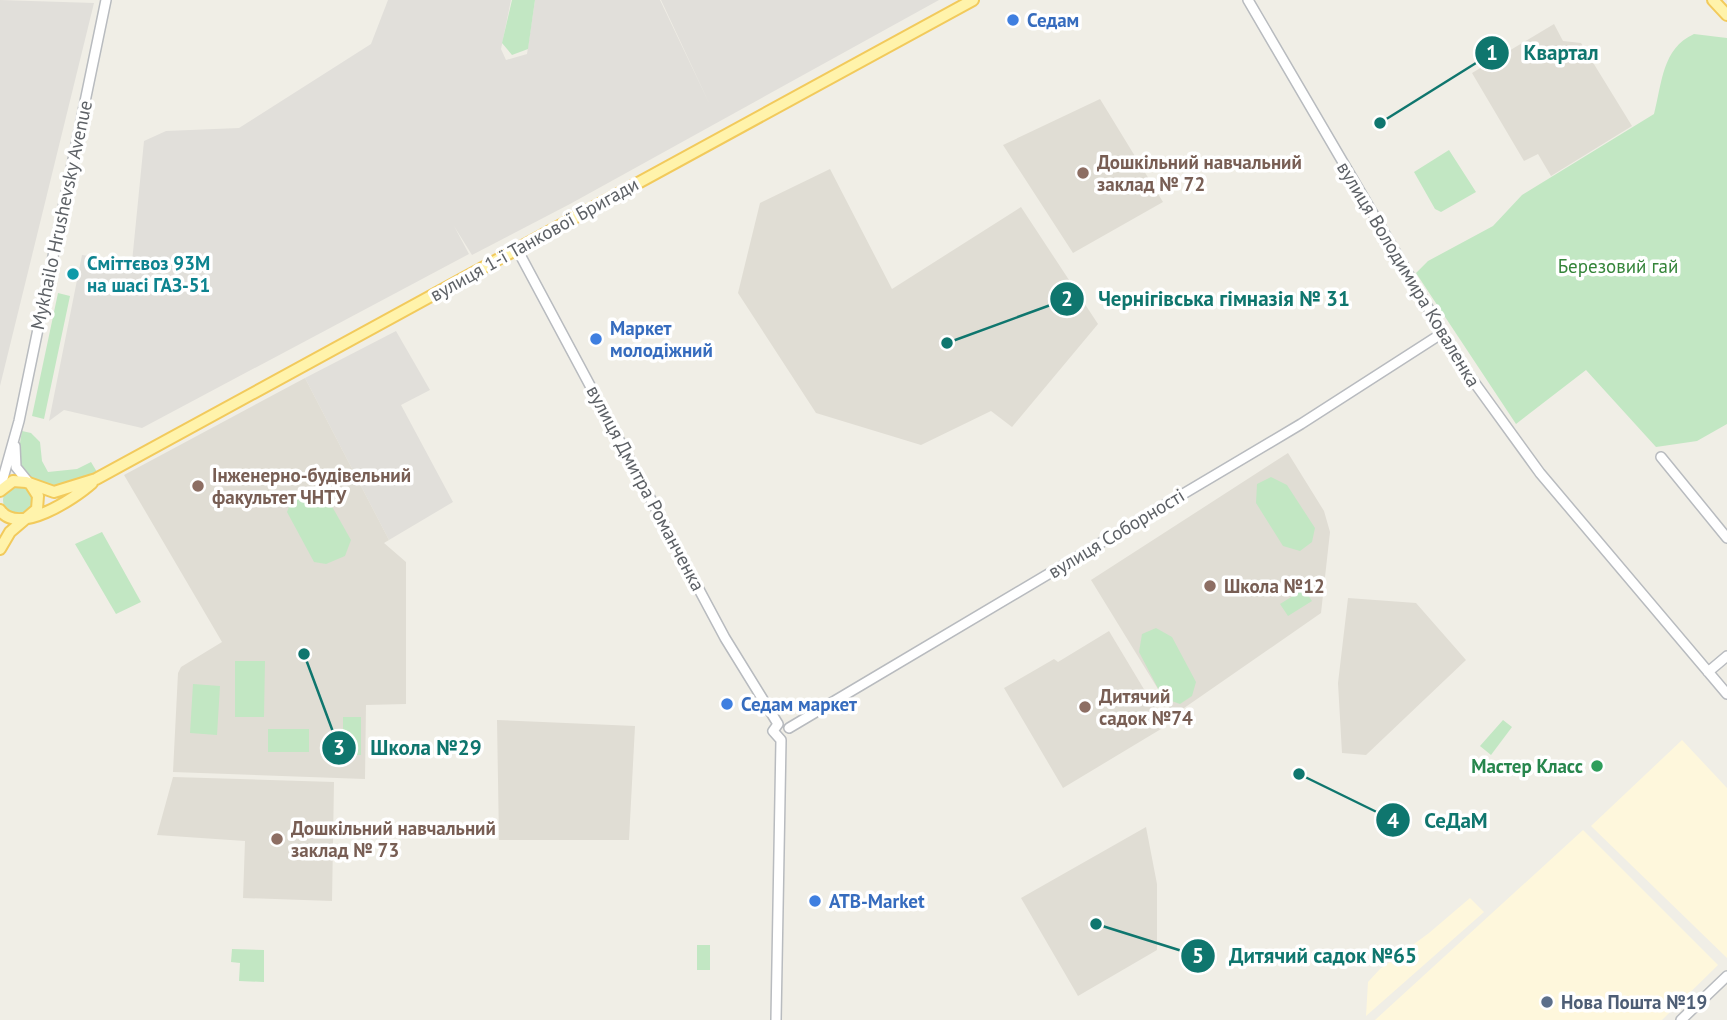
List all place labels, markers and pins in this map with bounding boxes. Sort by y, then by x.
place label: Седам [1027,8,1079,32]
marker: Седам [1005,12,1021,28]
callout: Квартал [1474,32,1612,74]
place label: Дошкільний навчальний заклад № 72 [1097,150,1302,196]
marker: Дошкільний навчальний заклад № 72 [1075,165,1091,181]
place label: Сміттєвоз 93М на шасі ГАЗ-51 [87,251,210,297]
marker: Сміттєвоз 93М на шасі ГАЗ-51 [65,266,81,282]
callout: Чернігівська гімназія № 31 [1050,278,1364,320]
place label: Маркет молодіжний [610,316,713,362]
marker: Маркет молодіжний [588,331,604,347]
place label: Інженерно-будівельний факультет ЧНТУ [212,463,411,509]
marker: Інженерно-будівельний факультет ЧНТУ [190,478,206,494]
place label: Школа №12 [1224,574,1325,598]
marker: Школа №12 [1202,578,1218,594]
place label: Дитячий садок №74 [1099,684,1193,730]
place label: Седам маркет [741,692,857,716]
marker: Седам маркет [719,696,735,712]
marker: Дитячий садок №74 [1077,699,1093,715]
callout: Школа №29 [321,727,495,769]
place label: Мастер Класс [1471,754,1583,778]
marker: Мастер Класс [1589,758,1605,774]
callout: СеДаМ [1376,799,1502,841]
place label: Дошкільний навчальний заклад № 73 [291,816,496,862]
marker: Дошкільний навчальний заклад № 73 [269,831,285,847]
place label: ATB-Market [829,889,925,913]
marker: ATB-Market [807,893,823,909]
callout: Дитячий садок №65 [1180,935,1431,977]
place label: Нова Пошта №19 [1561,990,1707,1014]
marker: Нова Пошта №19 [1539,994,1555,1010]

